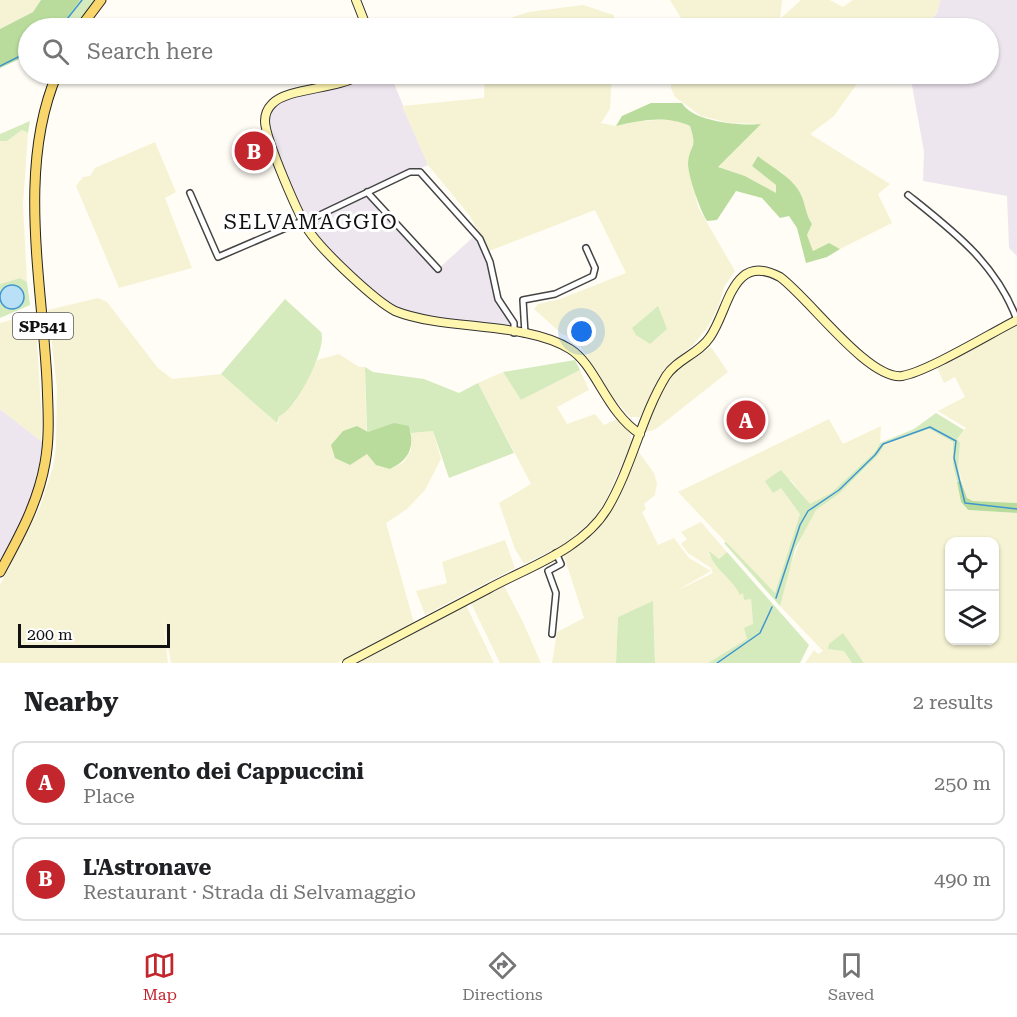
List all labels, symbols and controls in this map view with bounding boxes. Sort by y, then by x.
search box [18,18,999,84]
icon: search [39,35,72,68]
text: Search here [87,39,213,64]
pin: B [234,128,274,174]
district label: SELVAMAGGIO [224,210,398,234]
road number: SP541 [13,313,73,339]
your location [567,317,596,346]
pin: A [726,398,766,442]
map controls [945,537,999,645]
button: locate [945,537,999,591]
button: layers [945,591,999,645]
scale bar [18,621,170,648]
text: 200 m [27,625,73,644]
text: Nearby [24,687,118,717]
text: 2 results [913,690,993,714]
text: Convento dei Cappuccini [83,759,364,784]
text: A [38,771,53,795]
text: 250 m [934,771,991,795]
text: Place [83,784,135,808]
text: L'Astronave [83,855,211,880]
text: B [38,867,53,891]
text: 490 m [934,867,991,891]
text: Restaurant · Strada di Selvamaggio [83,880,416,904]
tab: Map [143,949,177,1004]
tab: Directions [462,949,543,1004]
tab: Saved [828,949,874,1004]

